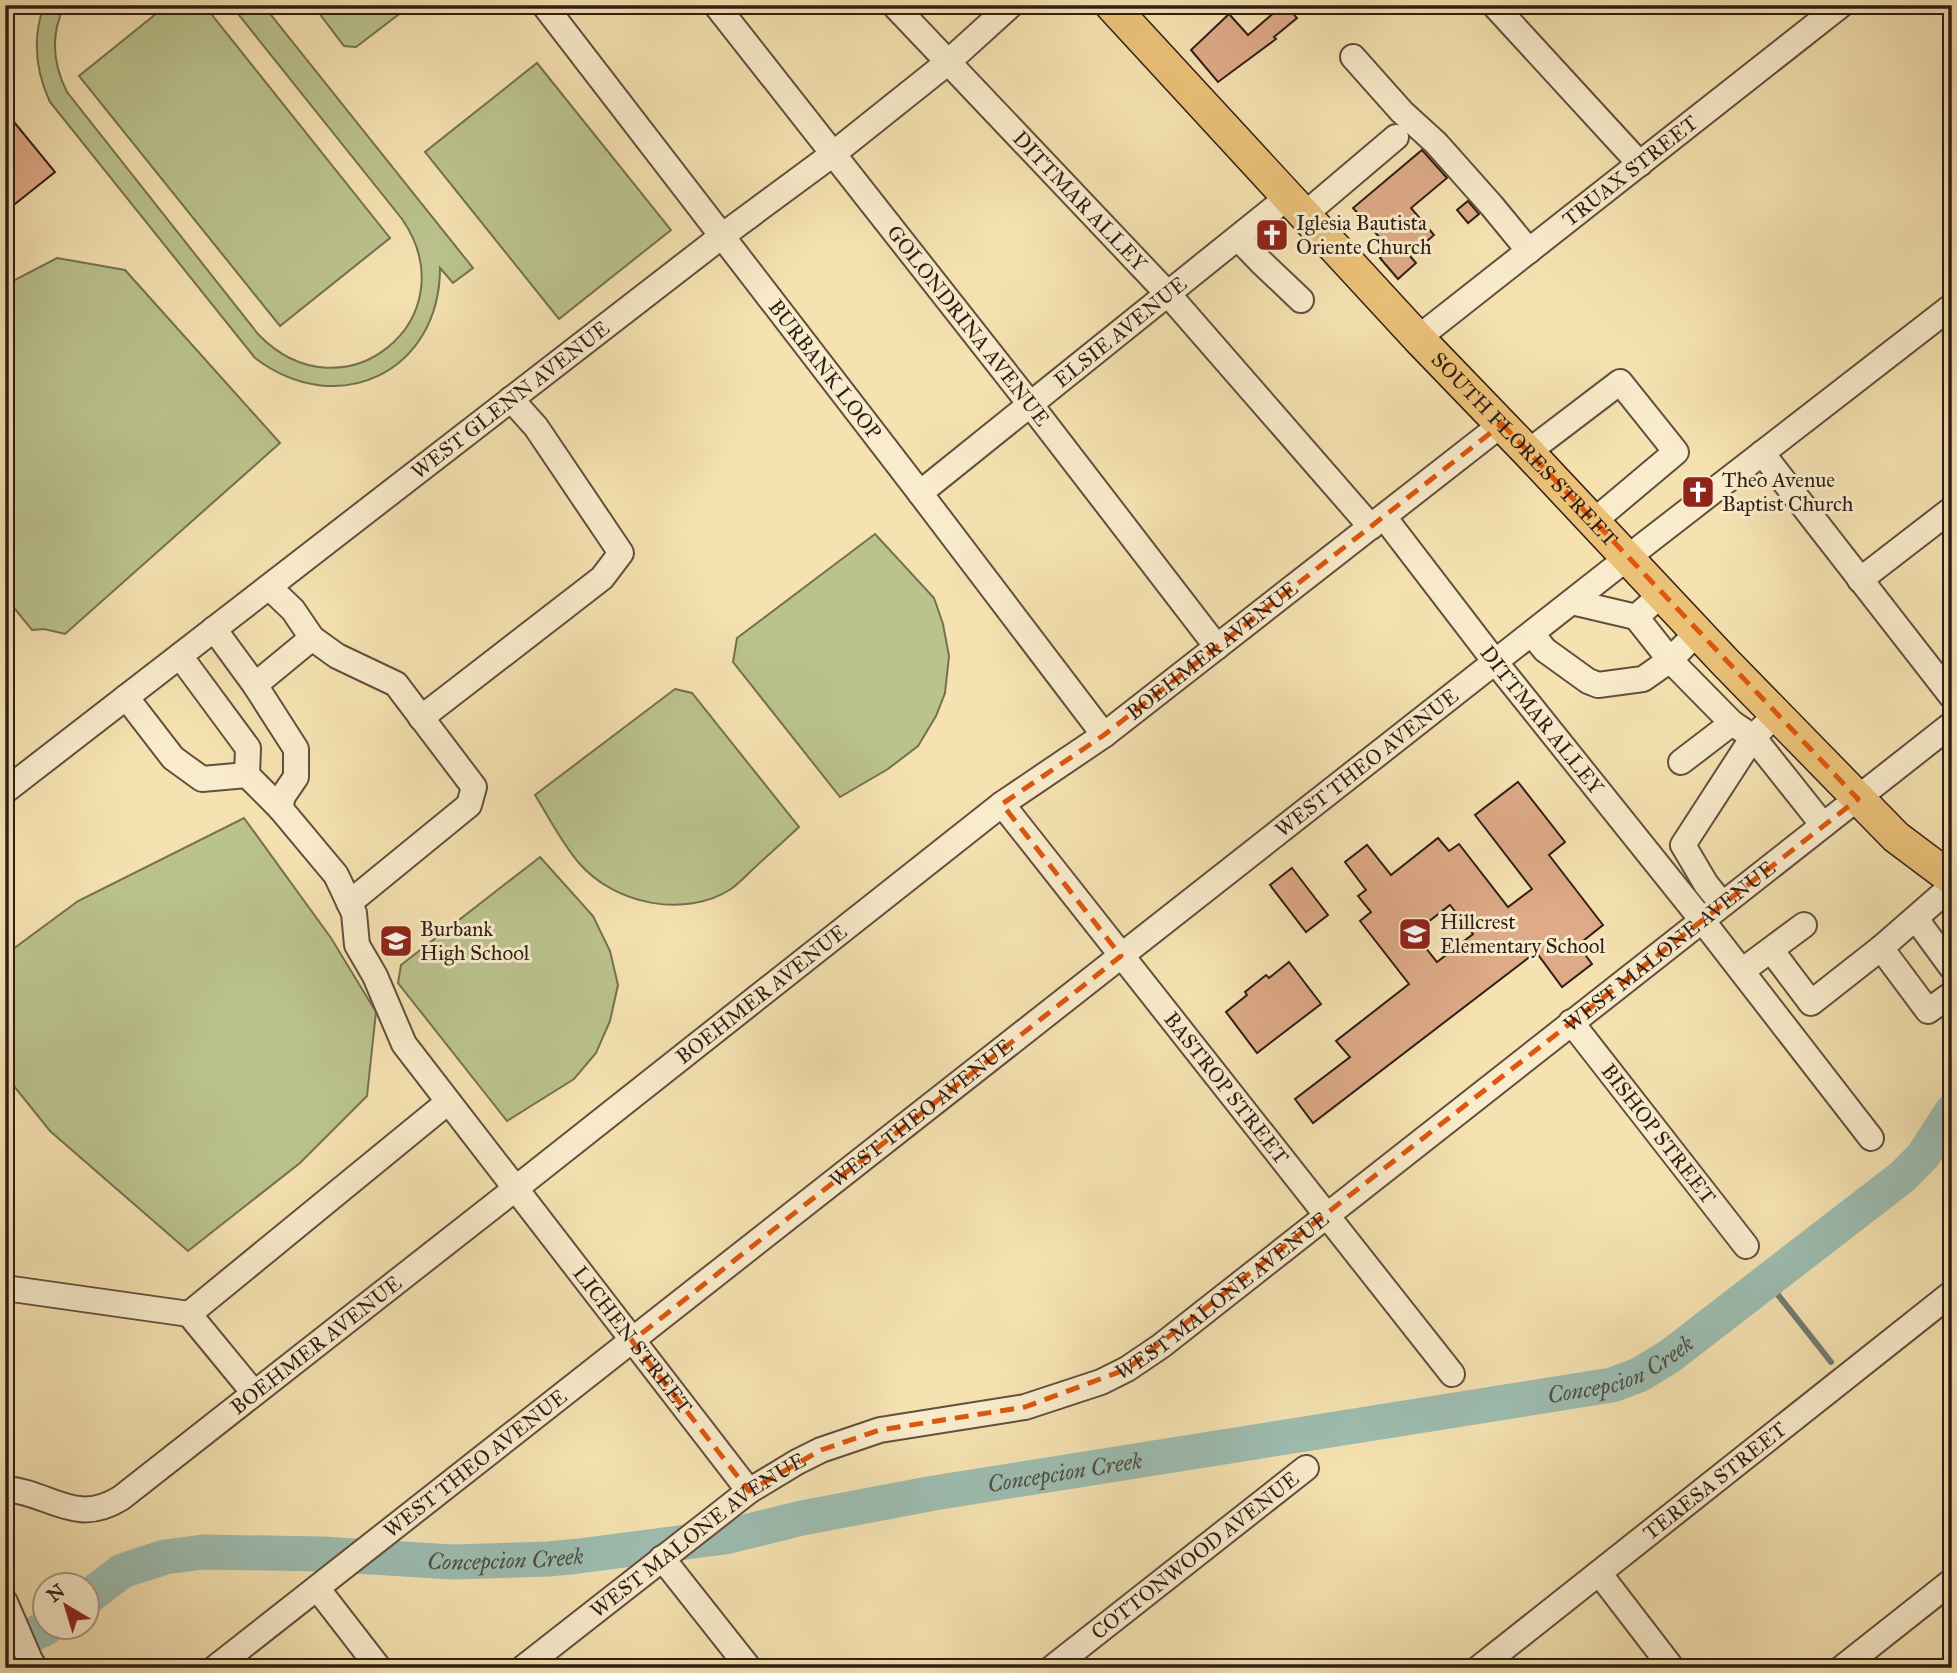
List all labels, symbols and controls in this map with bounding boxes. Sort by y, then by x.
street label: TRUAX STREET [1557,110,1703,232]
street label: DITTMAR ALLEY [1007,126,1153,277]
place label: Iglesia Bautista Oriente Church [1296,210,1432,260]
church icon: Iglesia Bautista Oriente Church [1253,216,1291,254]
street label: GOLONDRINA AVENUE [881,220,1055,431]
street label: ELSIE AVENUE [1049,271,1192,393]
street label: BURBANK LOOP [763,294,887,445]
street label: WEST GLENN AVENUE [406,315,615,485]
street label: SOUTH FLORES STREET [1426,347,1623,552]
place label: Theo Avenue Baptist Church [1722,467,1854,517]
church icon: Theo Avenue Baptist Church [1679,473,1717,511]
street label: BOEHMER AVENUE [1121,575,1303,726]
street label: DITTMAR ALLEY [1474,640,1609,800]
street label: WEST THEO AVENUE [1270,683,1464,843]
street label: WEST MALONE AVENUE [1558,855,1780,1037]
place label: Hillcrest Elementary School [1440,909,1605,959]
school or university icon: Hillcrest Elementary School [1396,915,1434,953]
place label: Burbank High School [420,916,530,966]
street label: BOEHMER AVENUE [671,919,852,1070]
school or university icon: Burbank High School [377,922,415,960]
street label: BASTROP STREET [1158,1007,1294,1170]
street label: WEST THEO AVENUE [824,1033,1018,1193]
street label: BISHOP STREET [1596,1059,1721,1209]
street label: WEST MALONE AVENUE [1111,1206,1334,1386]
street label: LICHEN STREET [567,1261,698,1419]
street label: BOEHMER AVENUE [225,1270,407,1420]
water label: Concepcion Creek [1545,1329,1699,1409]
street label: WEST THEO AVENUE [378,1383,572,1543]
street label: TERESA STREET [1638,1416,1792,1546]
water label: Concepcion Creek [985,1446,1144,1498]
street label: WEST MALONE AVENUE [585,1447,810,1623]
street label: COTTONWOOD AVENUE [1086,1466,1304,1645]
water label: Concepcion Creek [426,1542,585,1576]
north arrow [32,1572,102,1642]
text: N [42,1579,69,1607]

